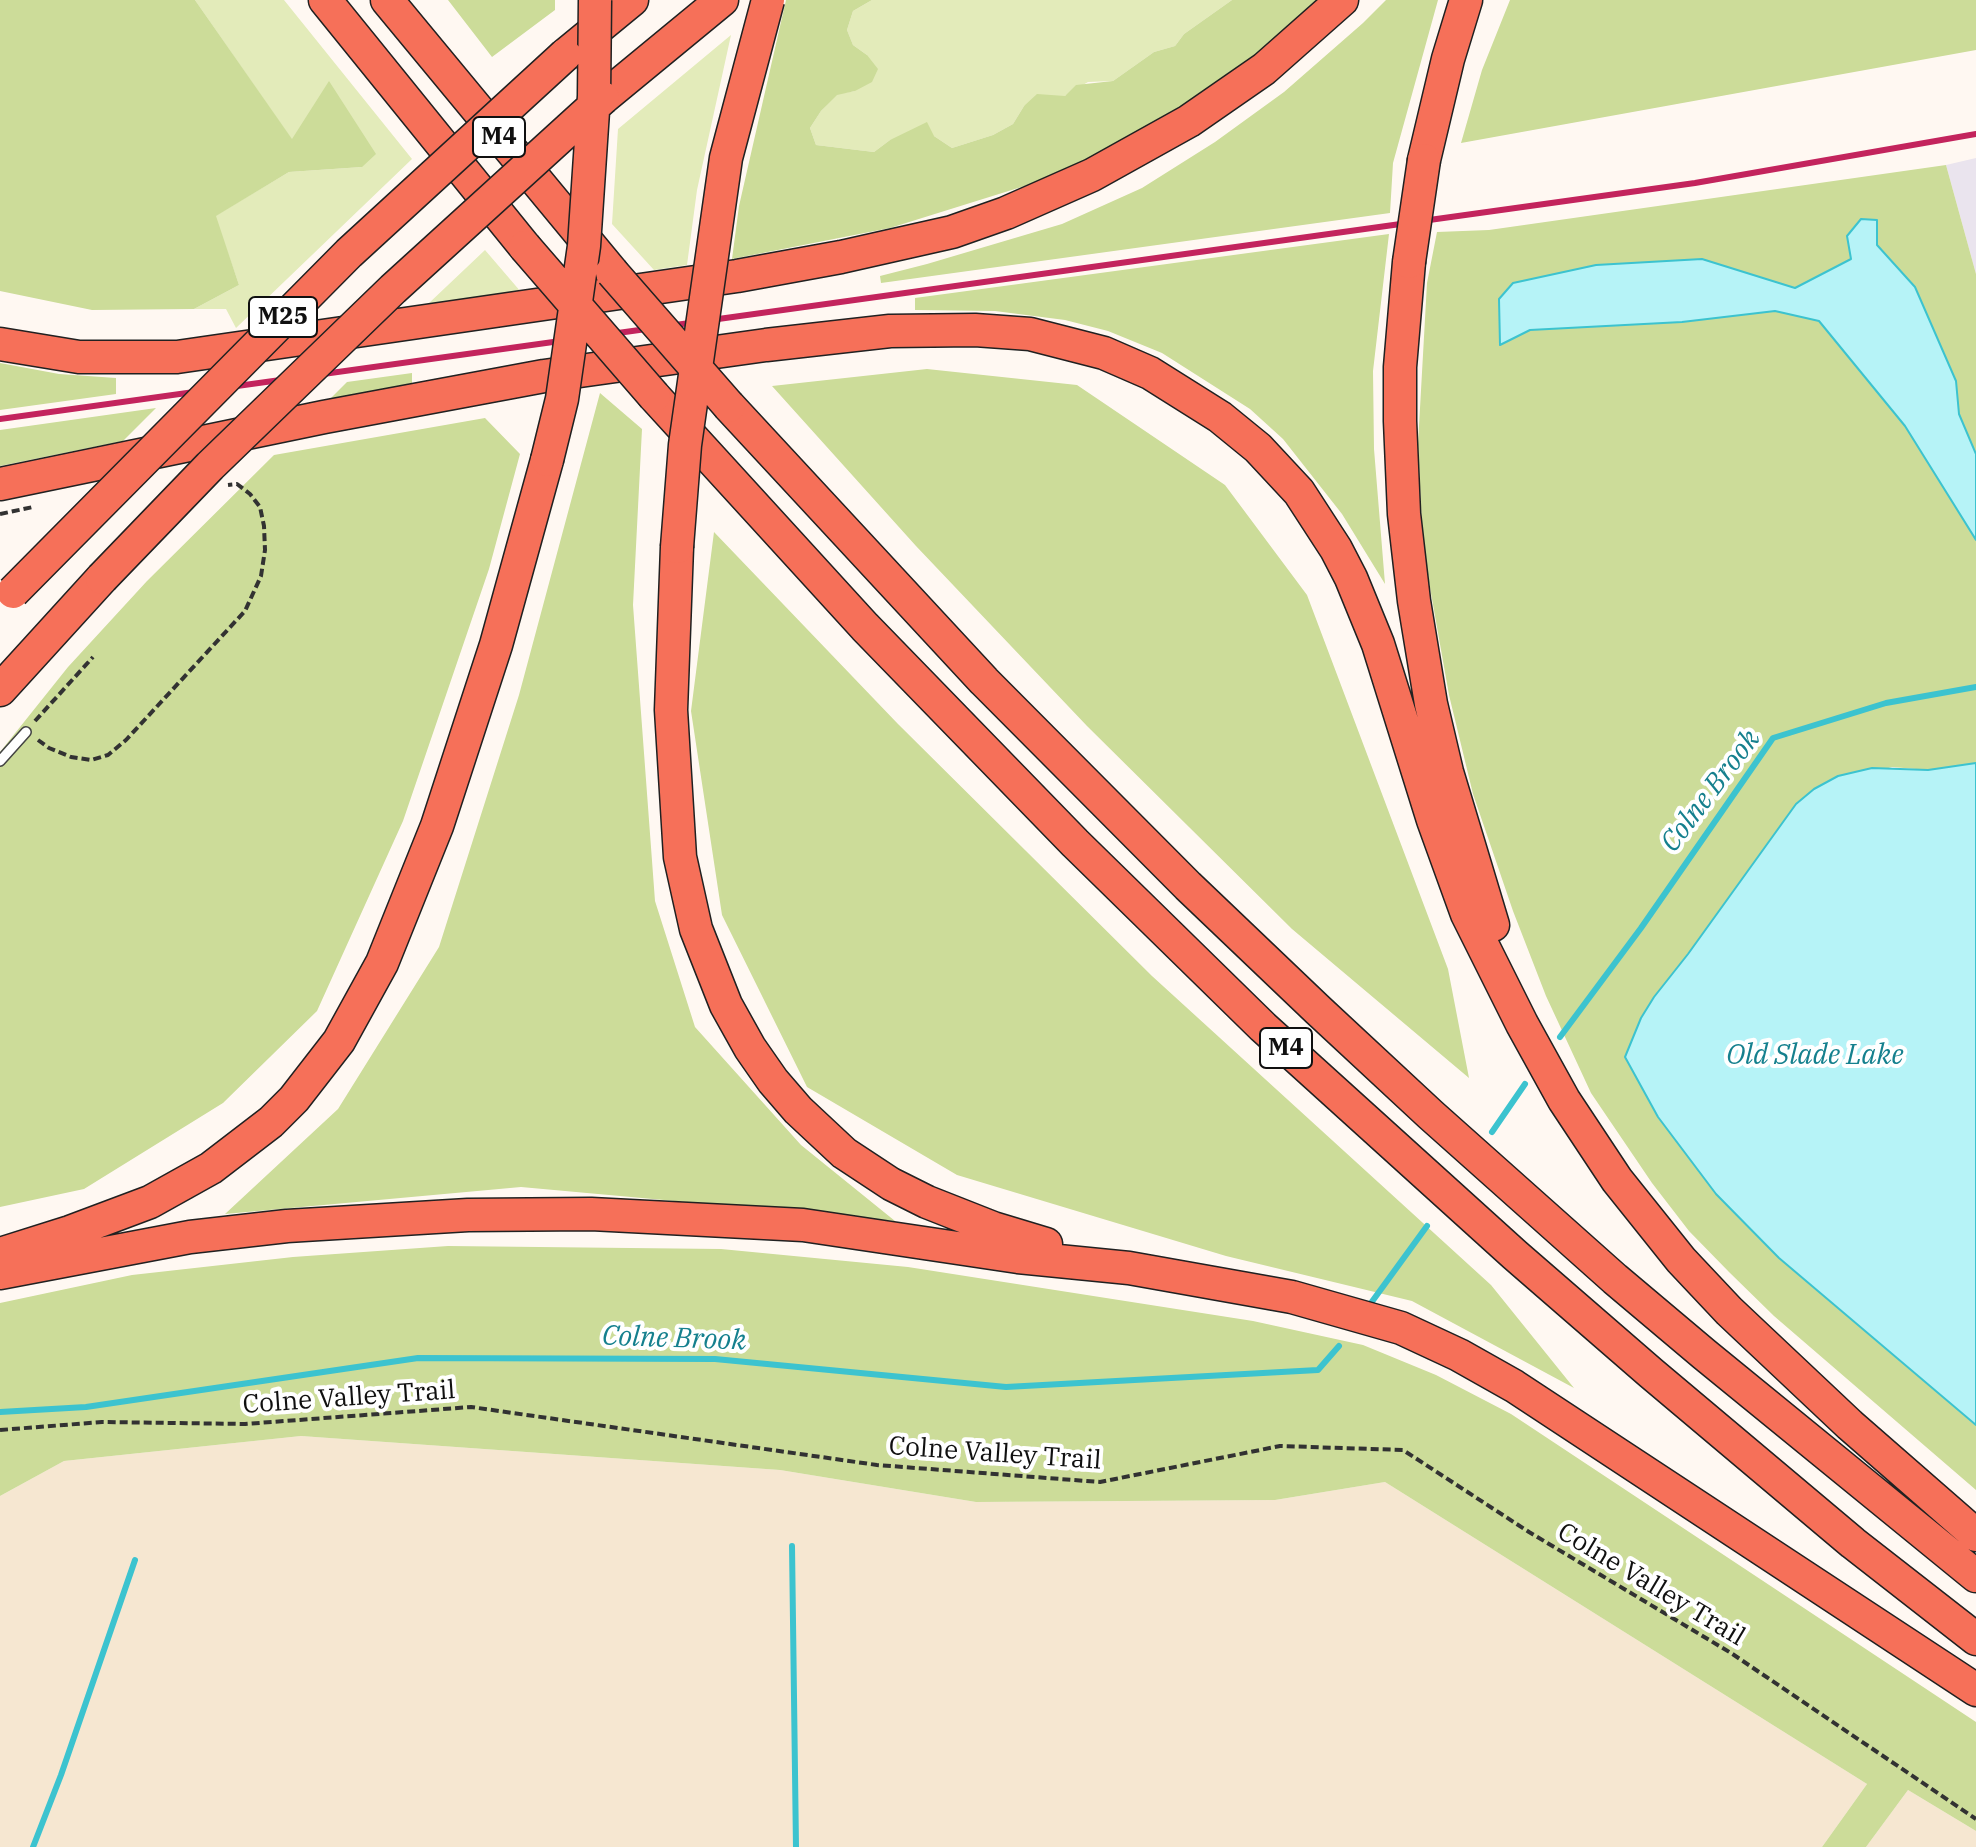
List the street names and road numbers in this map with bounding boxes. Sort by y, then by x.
road number: M4 [473,117,525,157]
road number: M25 [249,297,317,337]
road number: M4 [1260,1028,1312,1068]
street label: Colne Valley Trail [242,1375,456,1421]
street label: Colne Valley Trail [888,1431,1102,1477]
street label: Colne Valley Trail [1552,1517,1750,1653]

